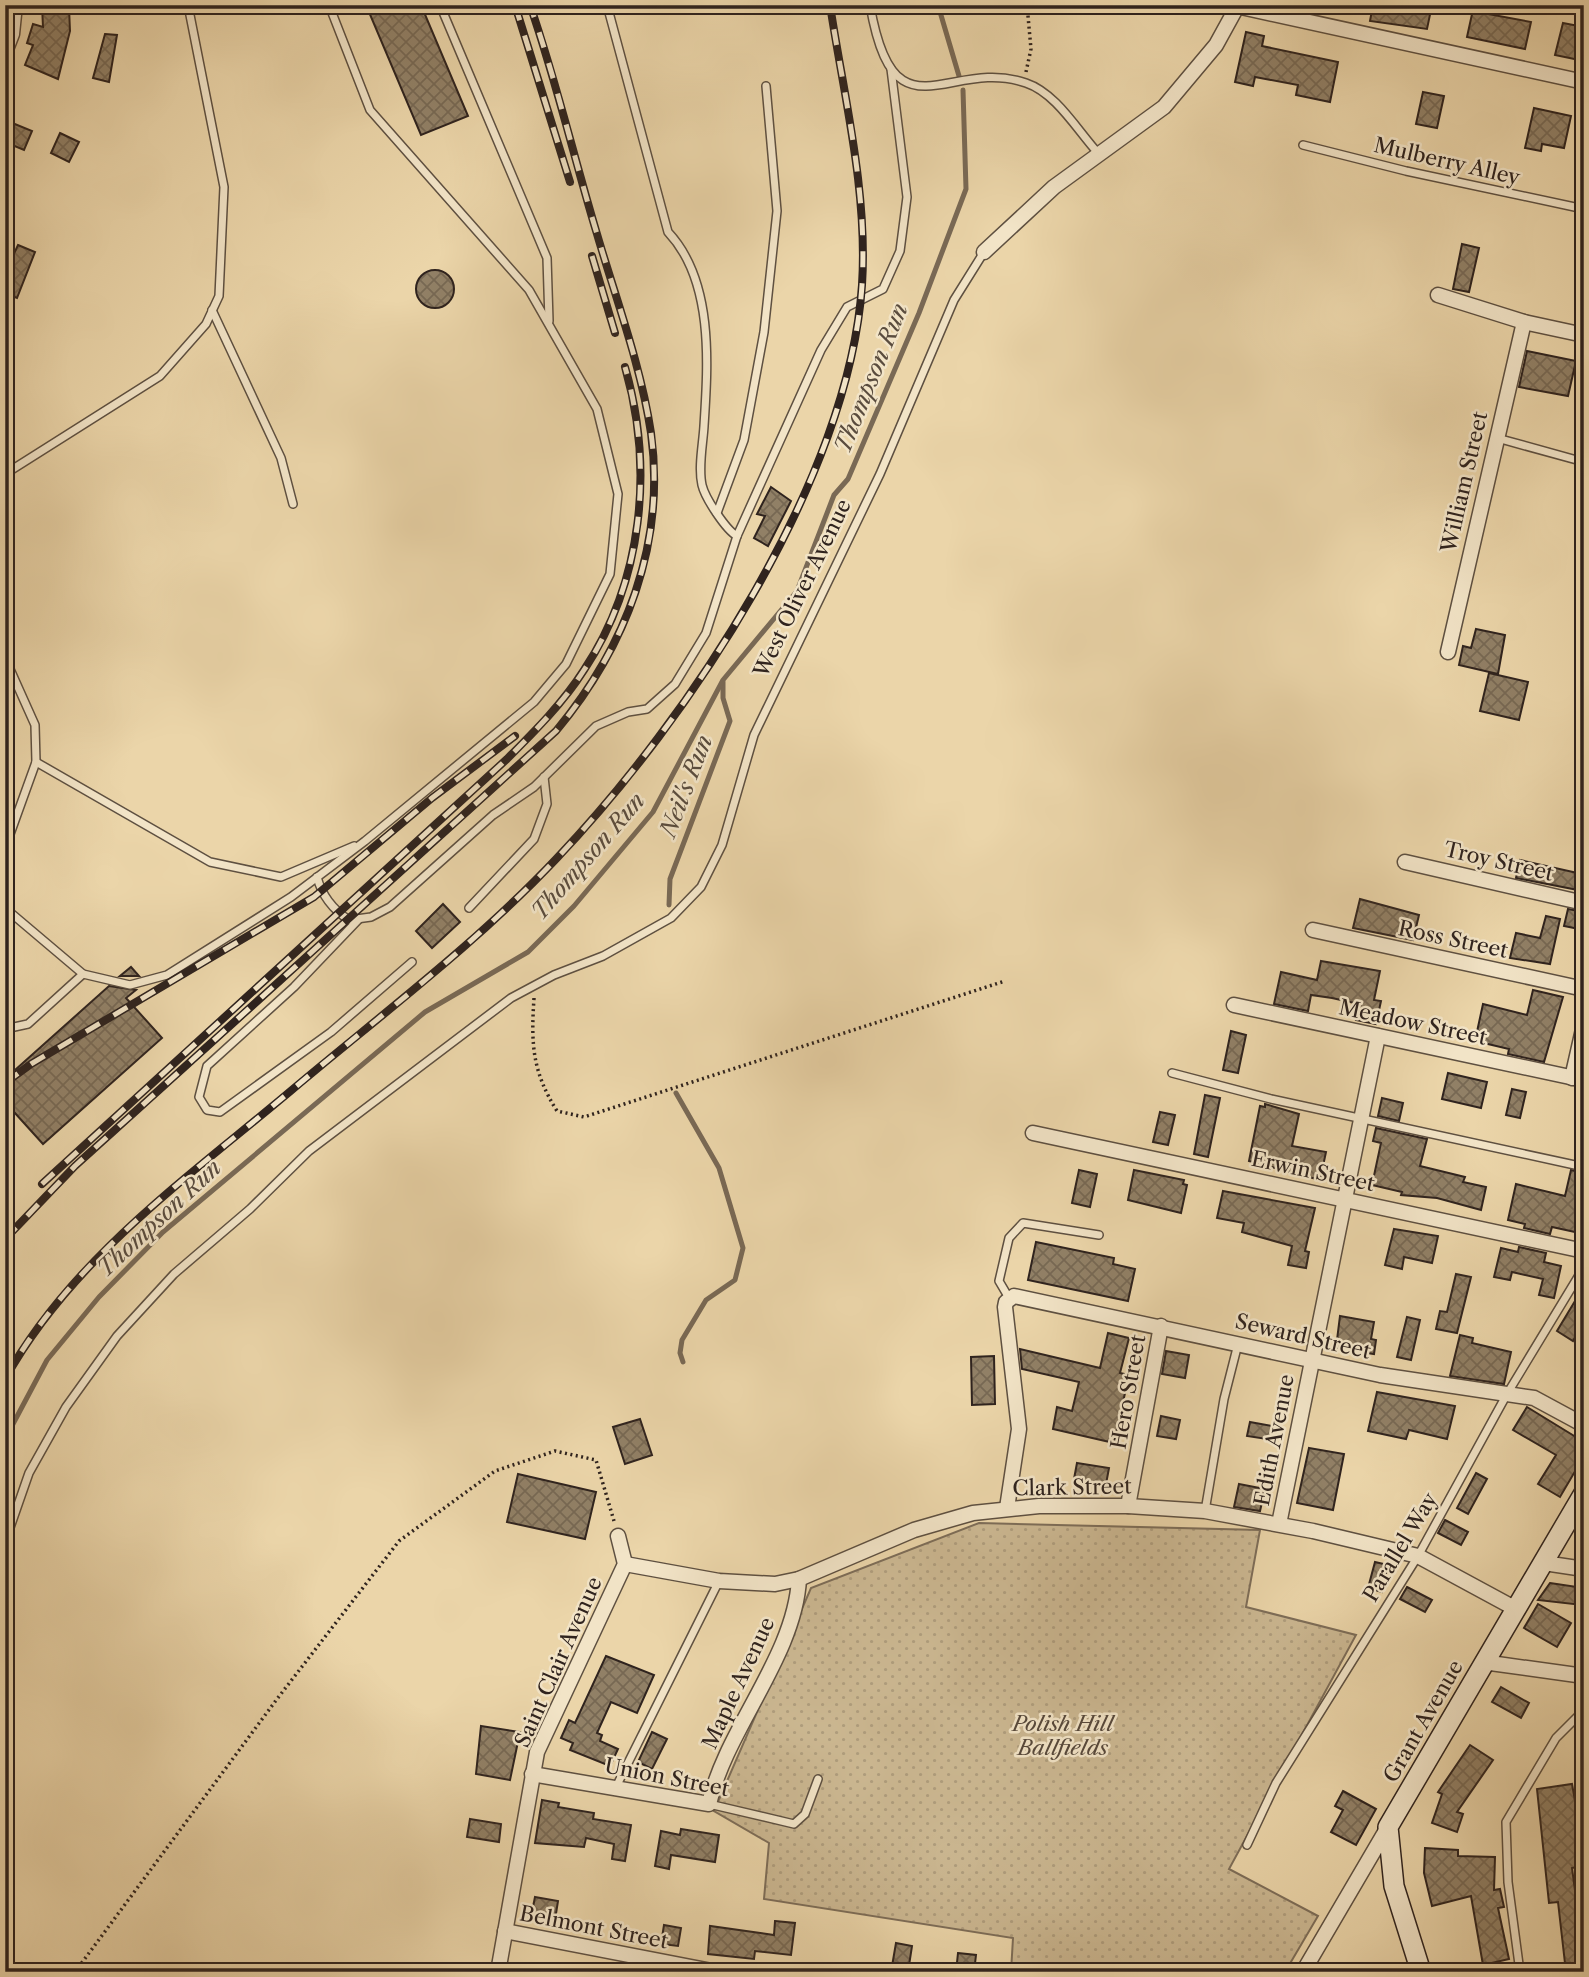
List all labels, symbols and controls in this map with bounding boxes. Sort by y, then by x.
street label: Mulberry Alley [1372,132,1523,190]
water label: Thompson Run [828,299,914,457]
street label: William Street [1435,408,1493,556]
street label: West Oliver Avenue [748,495,856,682]
water label: Neil's Run [653,731,718,843]
water label: Thompson Run [525,787,651,925]
street label: Troy Street [1442,836,1557,886]
street label: Ross Street [1396,915,1511,963]
street label: Meadow Street [1337,994,1490,1050]
street label: Erwin Street [1249,1146,1377,1196]
water label: Thompson Run [91,1154,227,1282]
street label: Seward Street [1233,1308,1374,1364]
street label: Hero Street [1106,1332,1150,1451]
street label: Edith Avenue [1249,1372,1299,1508]
street label: Clark Street [1012,1473,1132,1501]
street label: Parallel Way [1358,1488,1443,1606]
street label: Saint Clair Avenue [509,1573,607,1751]
street label: Maple Avenue [697,1613,779,1753]
street label: Grant Avenue [1378,1656,1468,1786]
park label: Polish Hill Ballfields [1010,1711,1116,1760]
street label: Union Street [603,1753,732,1801]
street label: Belmont Street [518,1900,671,1954]

